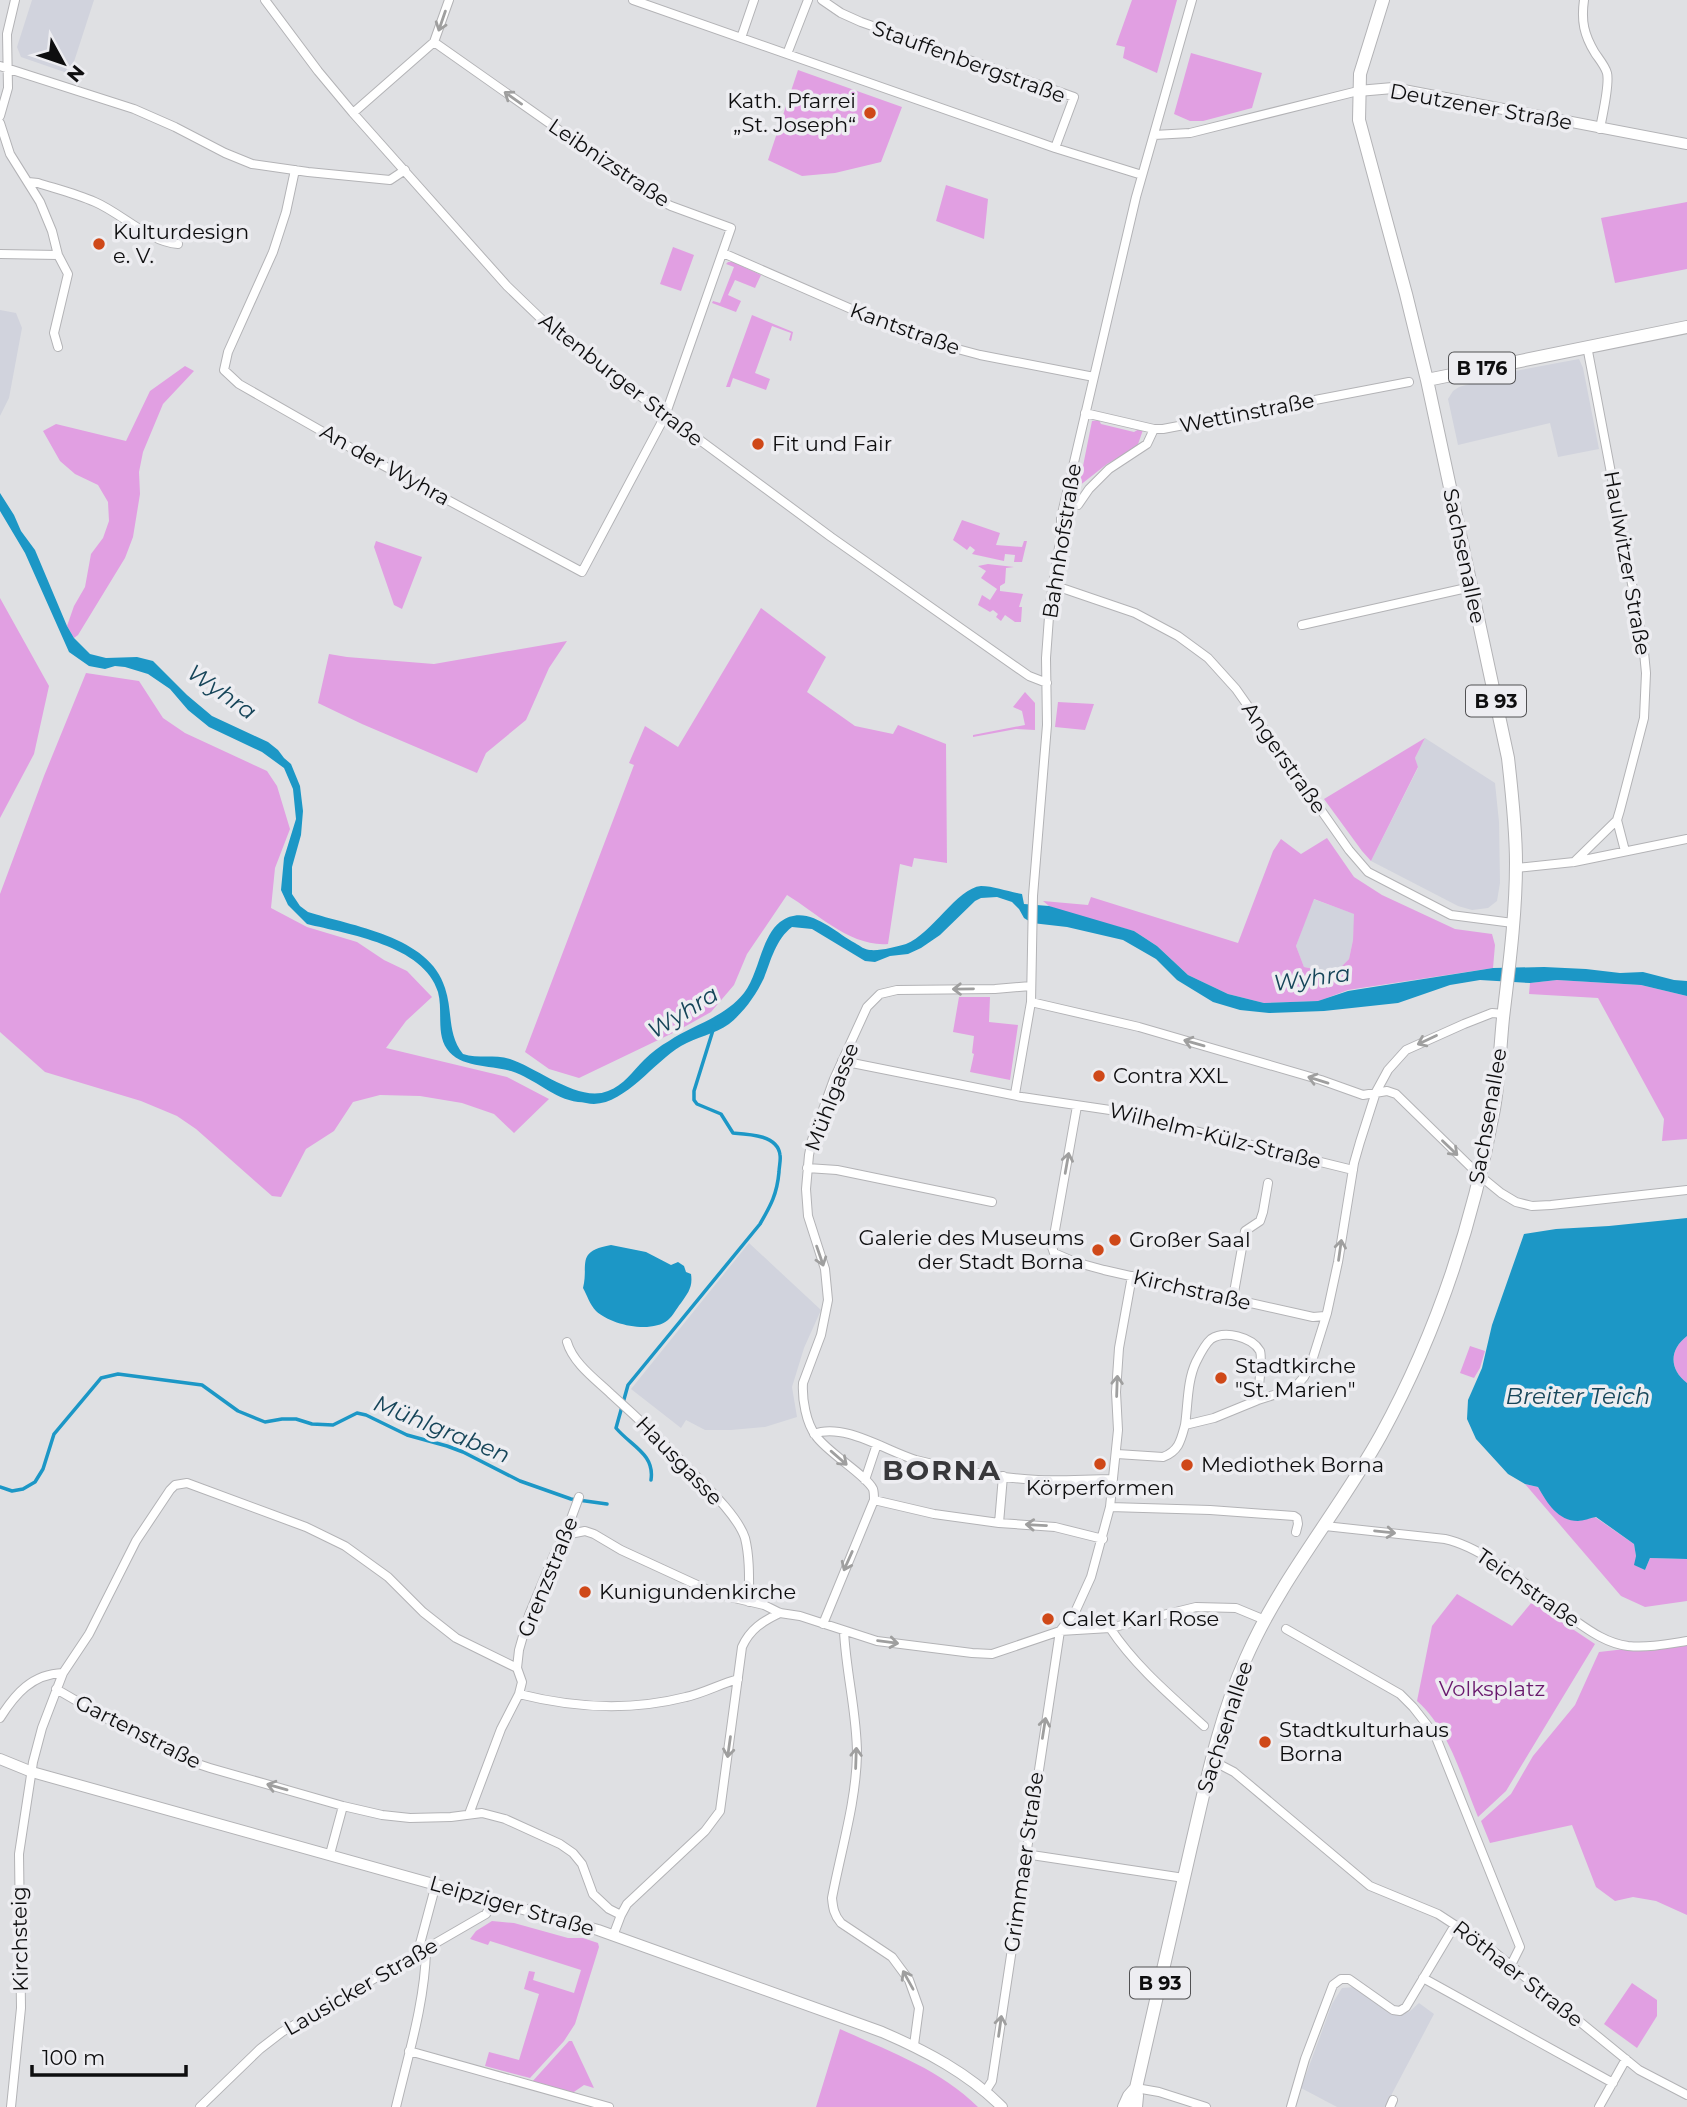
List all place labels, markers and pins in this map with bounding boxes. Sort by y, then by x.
place label: Kath. Pfarrei „St. Joseph“ [727,88,856,137]
marker: Kath. Pfarrei „St. Joseph“ [862,105,878,121]
place label: Kulturdesign e. V. [113,219,249,268]
marker: Kulturdesign e. V. [91,236,107,252]
place label: Fit und Fair [772,431,892,456]
marker: Fit und Fair [750,436,766,452]
place label: Contra XXL [1113,1063,1228,1088]
marker: Contra XXL [1091,1068,1107,1084]
place label: Galerie des Museums der Stadt Borna [859,1225,1084,1274]
place label: Großer Saal [1129,1227,1251,1252]
marker: Großer Saal [1107,1232,1123,1248]
marker: Galerie des Museums der Stadt Borna [1090,1242,1106,1258]
place label: Stadtkirche "St. Marien" [1235,1353,1356,1402]
marker: Stadtkirche "St. Marien" [1213,1370,1229,1386]
place label: Mediothek Borna [1201,1452,1384,1477]
marker: Körperformen [1092,1456,1108,1472]
marker: Mediothek Borna [1179,1457,1195,1473]
place label: Körperformen [1026,1475,1174,1500]
place label: Kunigundenkirche [599,1579,796,1604]
marker: Kunigundenkirche [577,1584,593,1600]
place label: Calet Karl Rose [1062,1606,1219,1631]
marker: Calet Karl Rose [1040,1611,1056,1627]
place label: Stadtkulturhaus Borna [1279,1717,1449,1766]
marker: Stadtkulturhaus Borna [1257,1734,1273,1750]

